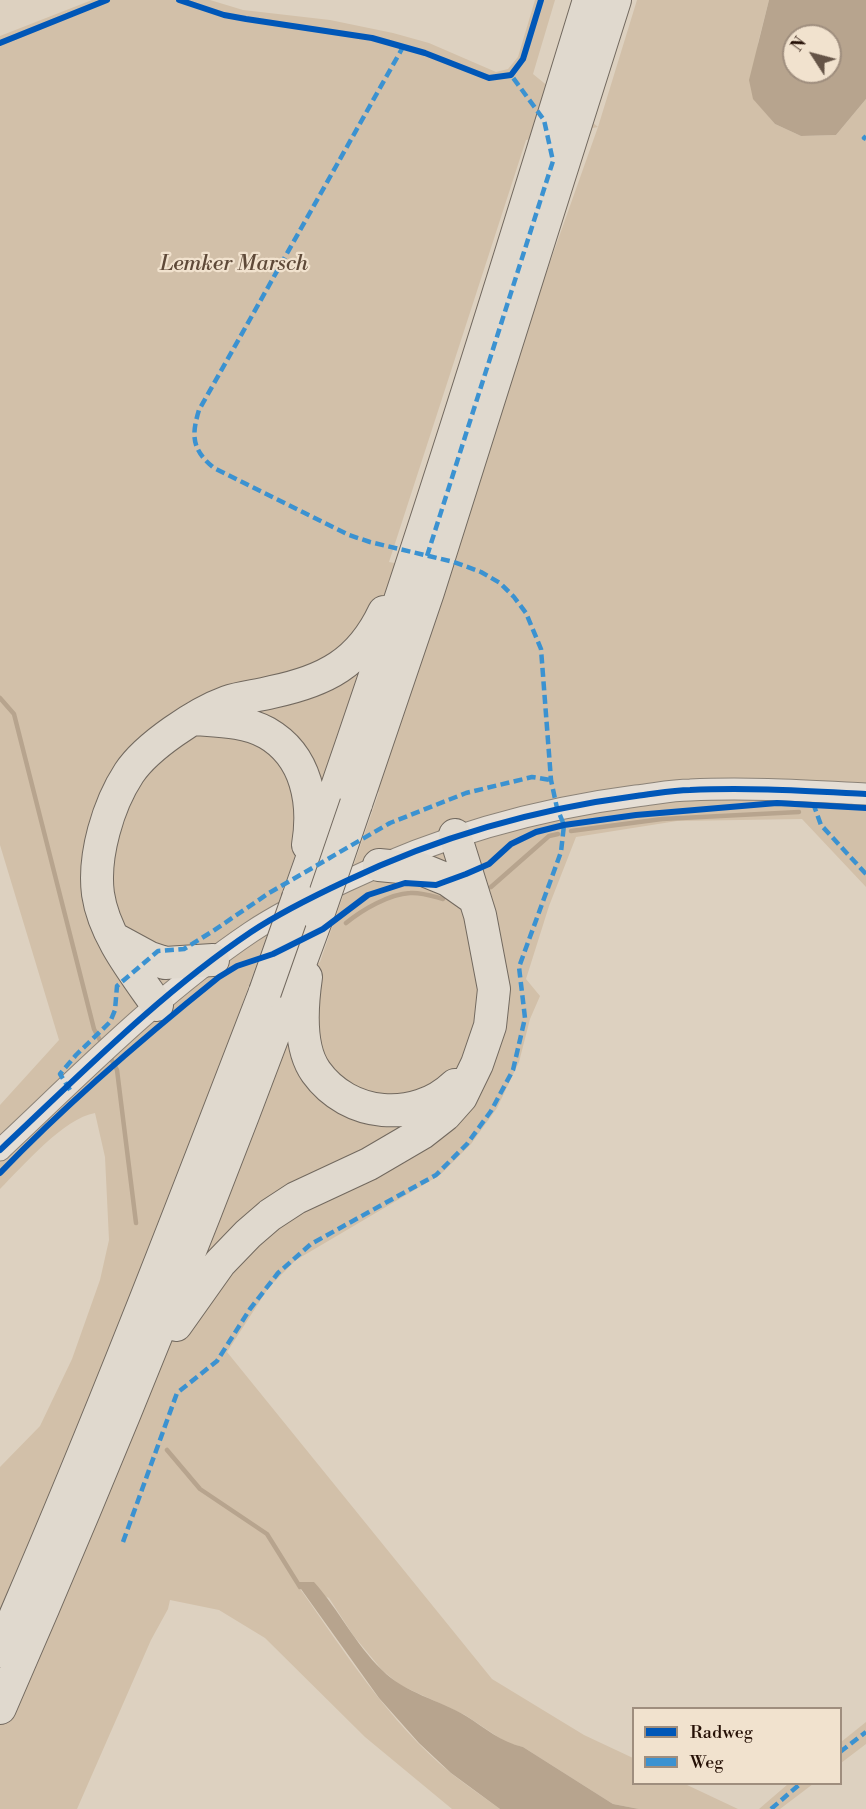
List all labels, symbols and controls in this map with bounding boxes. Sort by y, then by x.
north arrow [782,24,842,84]
text: N [787,34,811,56]
park label: Lemker Marsch [160,252,308,278]
legend [632,1707,842,1785]
text: Radweg [690,1721,753,1744]
text: Weg [690,1751,724,1774]

